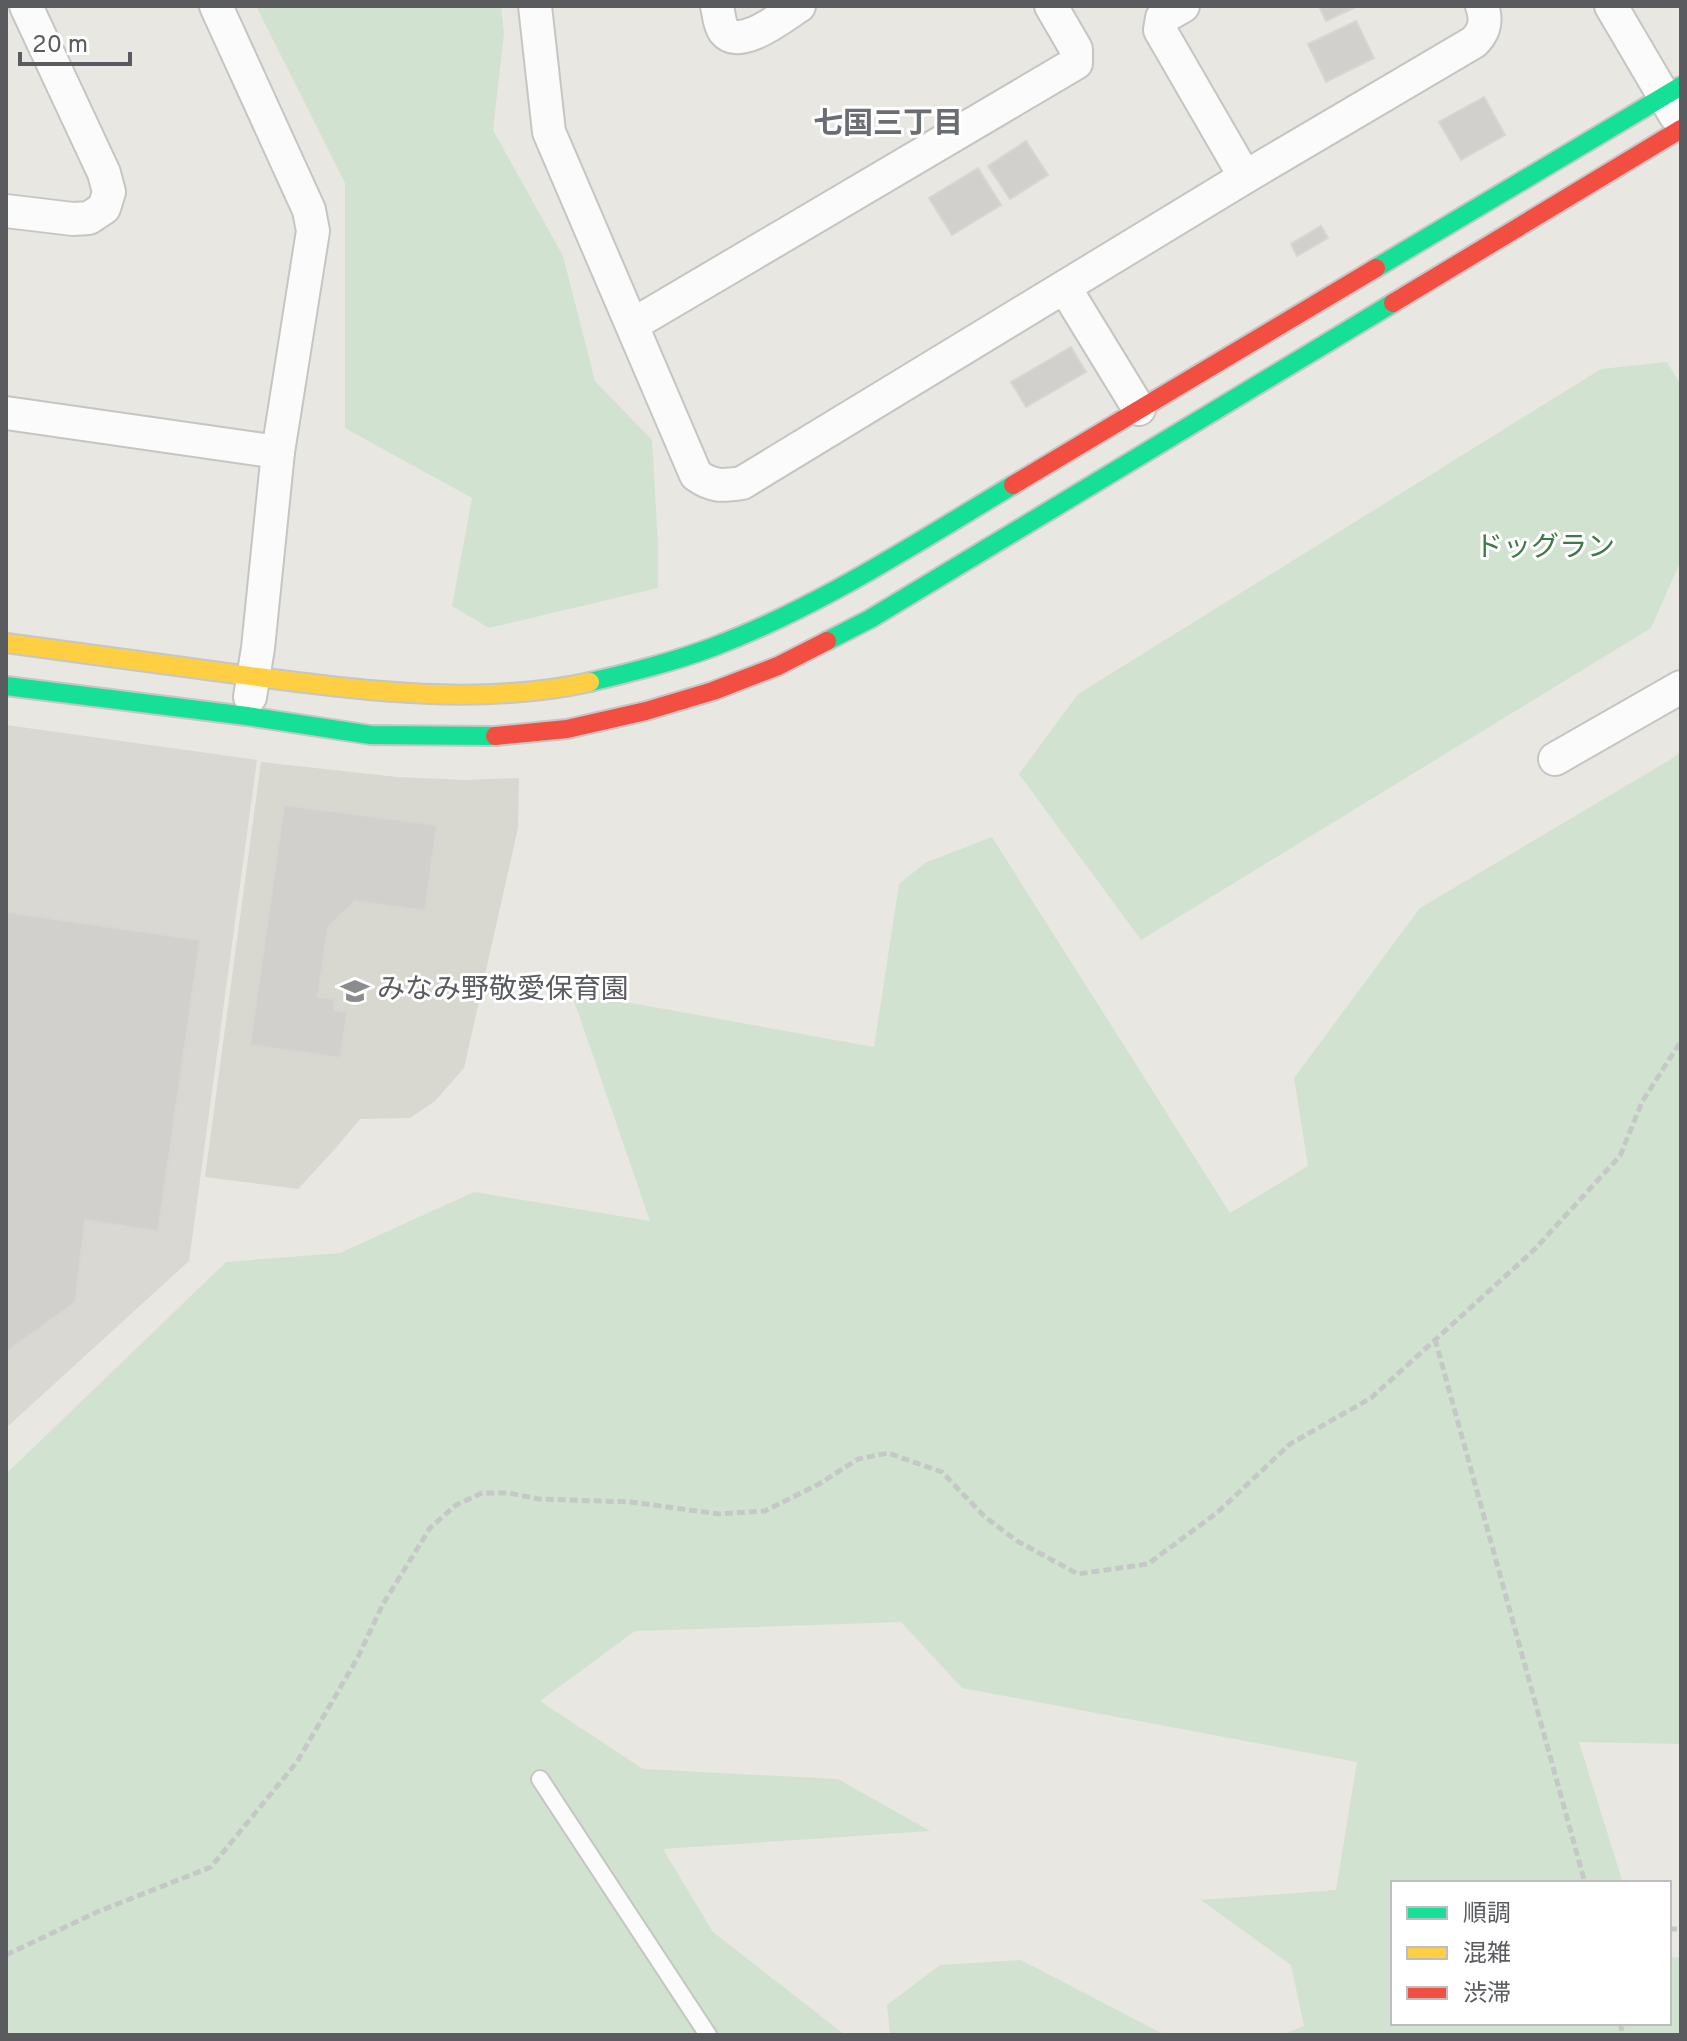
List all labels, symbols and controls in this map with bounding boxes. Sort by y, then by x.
scale bar [20,16,130,66]
text: 20 m [32,31,88,61]
district label: 七国三丁目 [813,107,963,144]
park label: ドッグラン [1475,531,1615,567]
place label: みなみ野敬愛保育園 [377,973,629,1009]
school or university icon: みなみ野敬愛保育園 [340,976,370,1006]
legend [1391,1881,1671,2025]
text: 順調 [1463,1900,1511,1930]
text: 混雑 [1463,1940,1511,1970]
text: 渋滞 [1463,1980,1511,2010]

